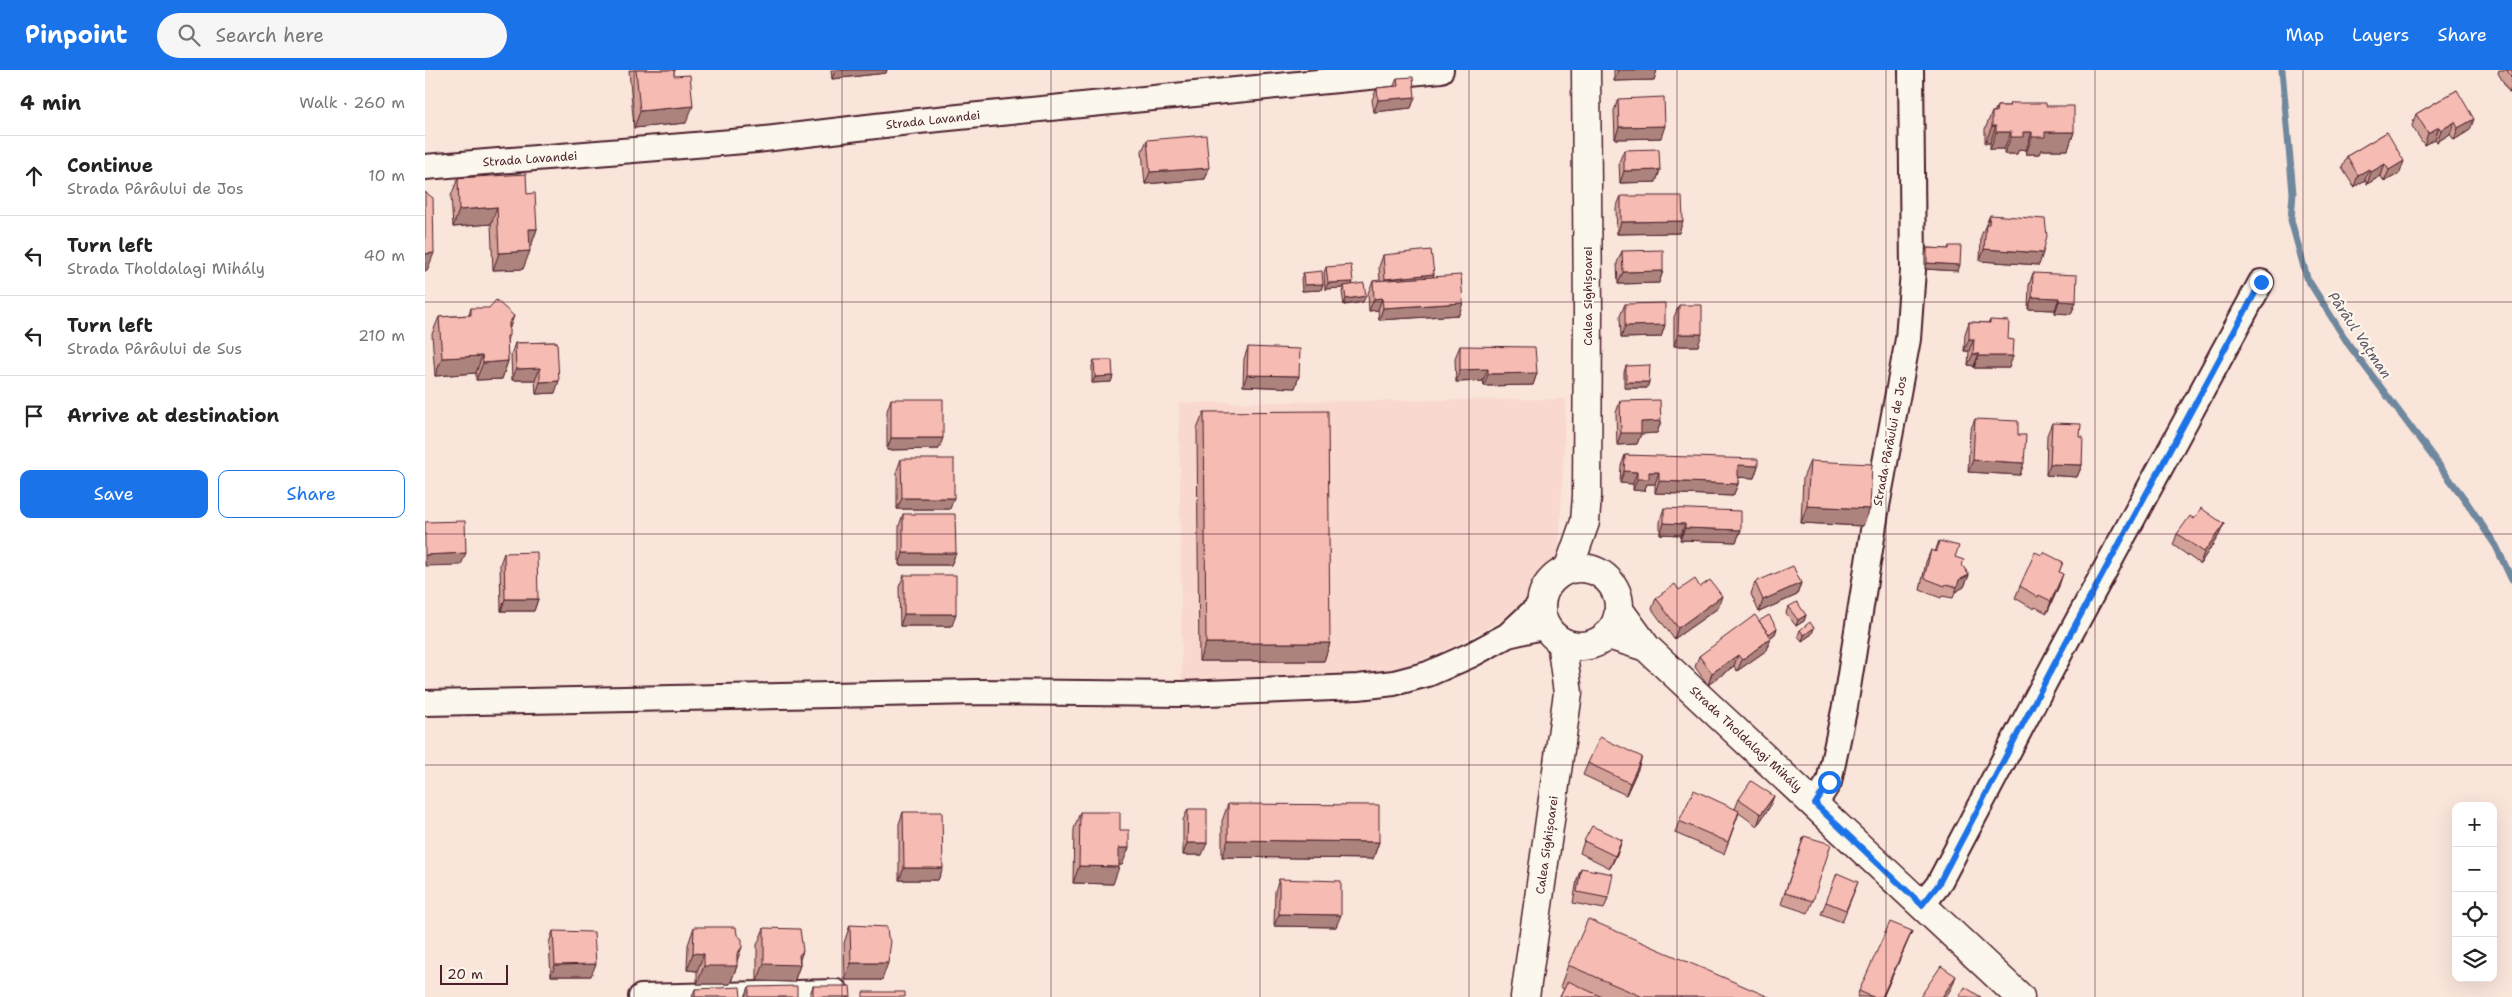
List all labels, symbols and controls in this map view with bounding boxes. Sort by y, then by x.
search box [157,13,507,58]
text: Pinpoint [25,19,127,51]
icon: search [175,21,203,49]
text: Search here [215,23,324,48]
text: Map [2286,23,2324,47]
text: Layers [2352,23,2409,47]
text: Share [2437,23,2487,47]
text: 4 min [20,89,81,117]
text: Walk · 260 m [299,92,405,113]
street label: Strada Lavandei [885,107,981,133]
street label: Strada Lavandei [482,148,578,170]
text: Continue [67,153,153,178]
icon: ahead [20,162,48,190]
text: 10 m [368,165,405,186]
text: Strada Pârâului de Jos [67,178,244,199]
text: Turn left [67,233,153,258]
icon: left [20,242,48,270]
text: 40 m [363,245,405,266]
street label: Calea Sighișoarei [1580,246,1596,346]
text: Strada Tholdalagi Mihály [67,258,265,279]
route end [2250,271,2273,294]
water label: Pârâul Vațman [2324,288,2396,382]
text: Turn left [67,313,153,338]
icon: left [20,322,48,350]
text: 210 m [358,325,405,346]
text: Strada Pârâului de Sus [67,338,242,359]
street label: Strada Pârâului de Jos [1870,374,1911,508]
icon: arrive [20,402,48,430]
text: Arrive at destination [67,403,279,428]
button: Save [20,470,208,518]
button: Share [218,470,405,518]
street label: Strada Tholdalagi Mihály [1686,683,1806,796]
route start [1818,771,1841,794]
street label: Calea Sighișoarei [1532,795,1562,895]
map controls [2452,802,2497,982]
button: + [2452,802,2497,847]
button: − [2452,847,2497,892]
button: locate [2452,892,2497,937]
button: layers [2452,937,2497,982]
scale bar [440,962,507,985]
text: 20 m [447,965,483,983]

